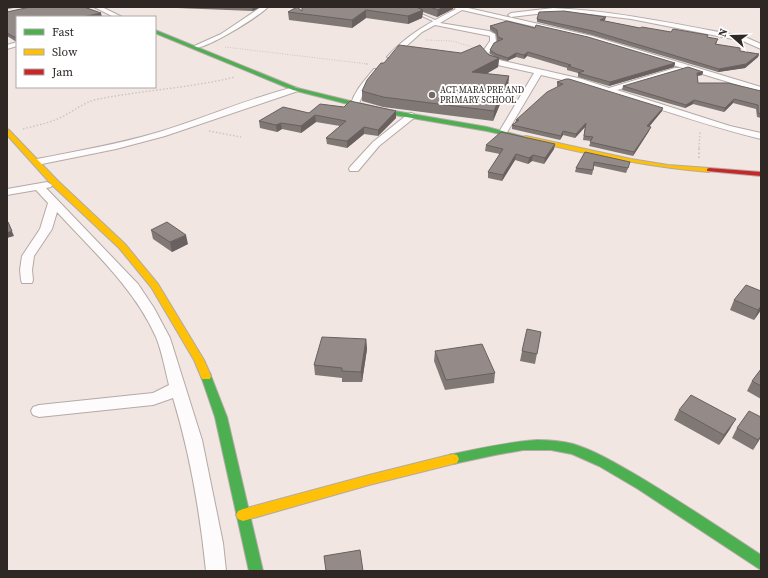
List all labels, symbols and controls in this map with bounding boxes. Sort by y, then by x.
legend [16,16,156,88]
north arrow [712,16,752,56]
text: Fast [52,24,74,40]
text: N [715,26,731,39]
text: Slow [52,44,78,60]
text: Jam [51,64,73,80]
place label: ACT MARA PRE AND PRIMARY SCHOOL [440,84,524,106]
marker: ACT MARA PRE AND PRIMARY SCHOOL [427,90,437,100]

